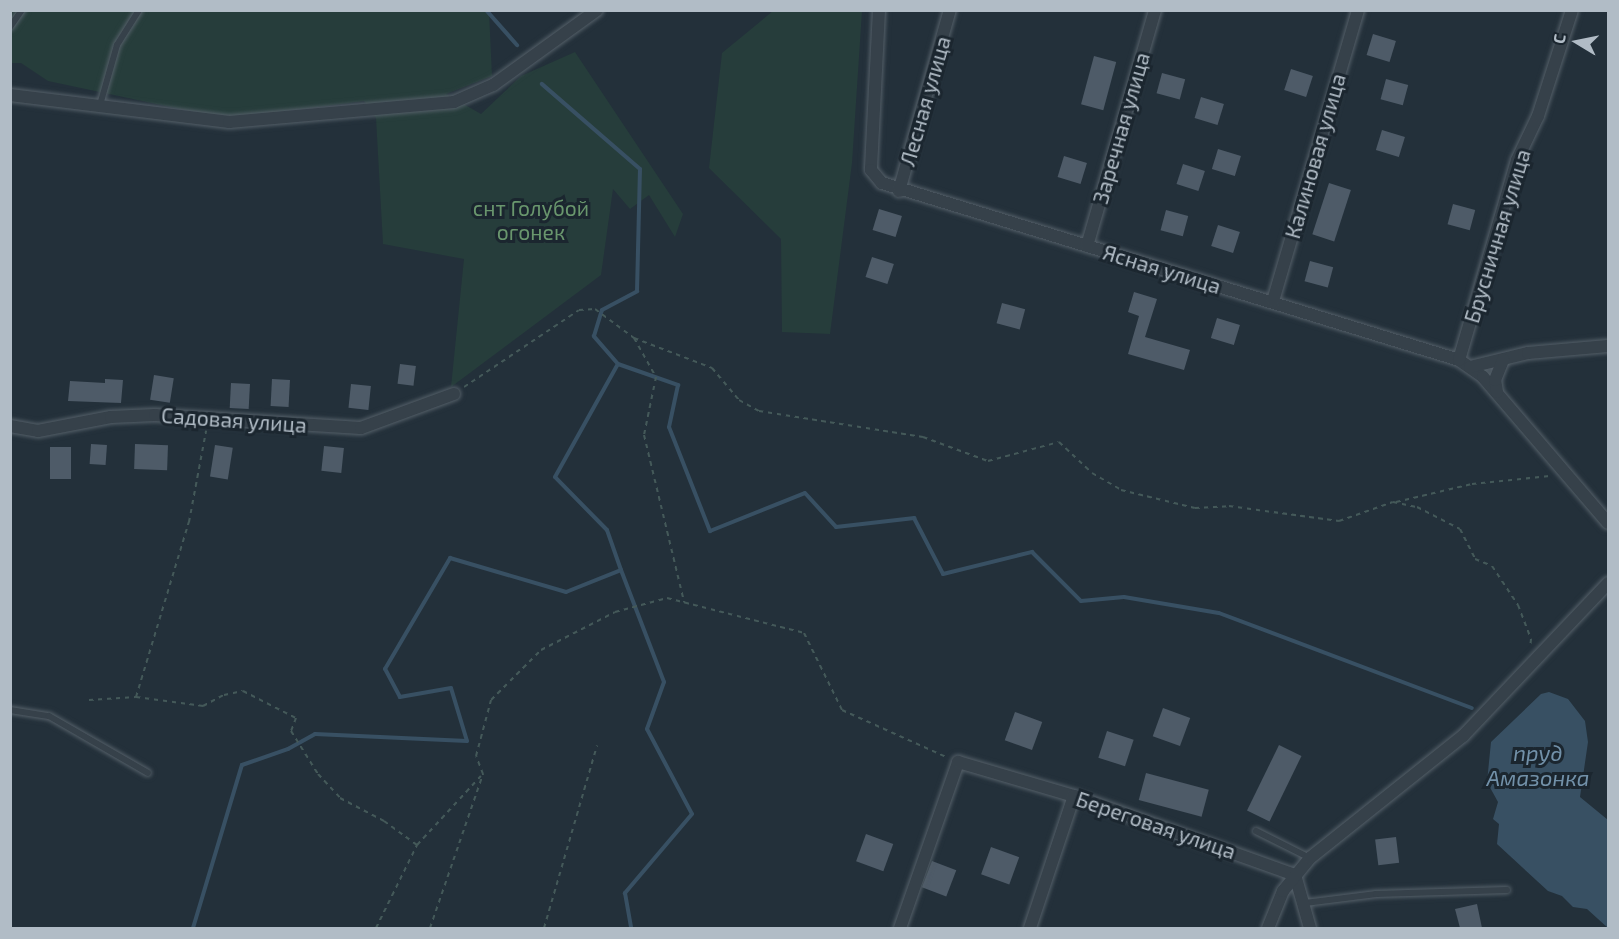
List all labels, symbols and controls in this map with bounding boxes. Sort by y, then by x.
north arrow [1547,12,1607,72]
street label: Лесная улица [894,33,956,169]
text: С [1549,33,1569,45]
street label: Заречная улица [1087,49,1155,207]
street label: Калиновая улица [1279,71,1351,241]
street label: Брусничная улица [1459,146,1535,326]
park label: снт Голубой огонек [473,195,589,245]
street label: Ясная улица [1100,239,1224,299]
street label: Садовая улица [160,402,308,438]
water label: пруд Амазонка [1486,739,1590,790]
street label: Береговая улица [1073,786,1239,864]

